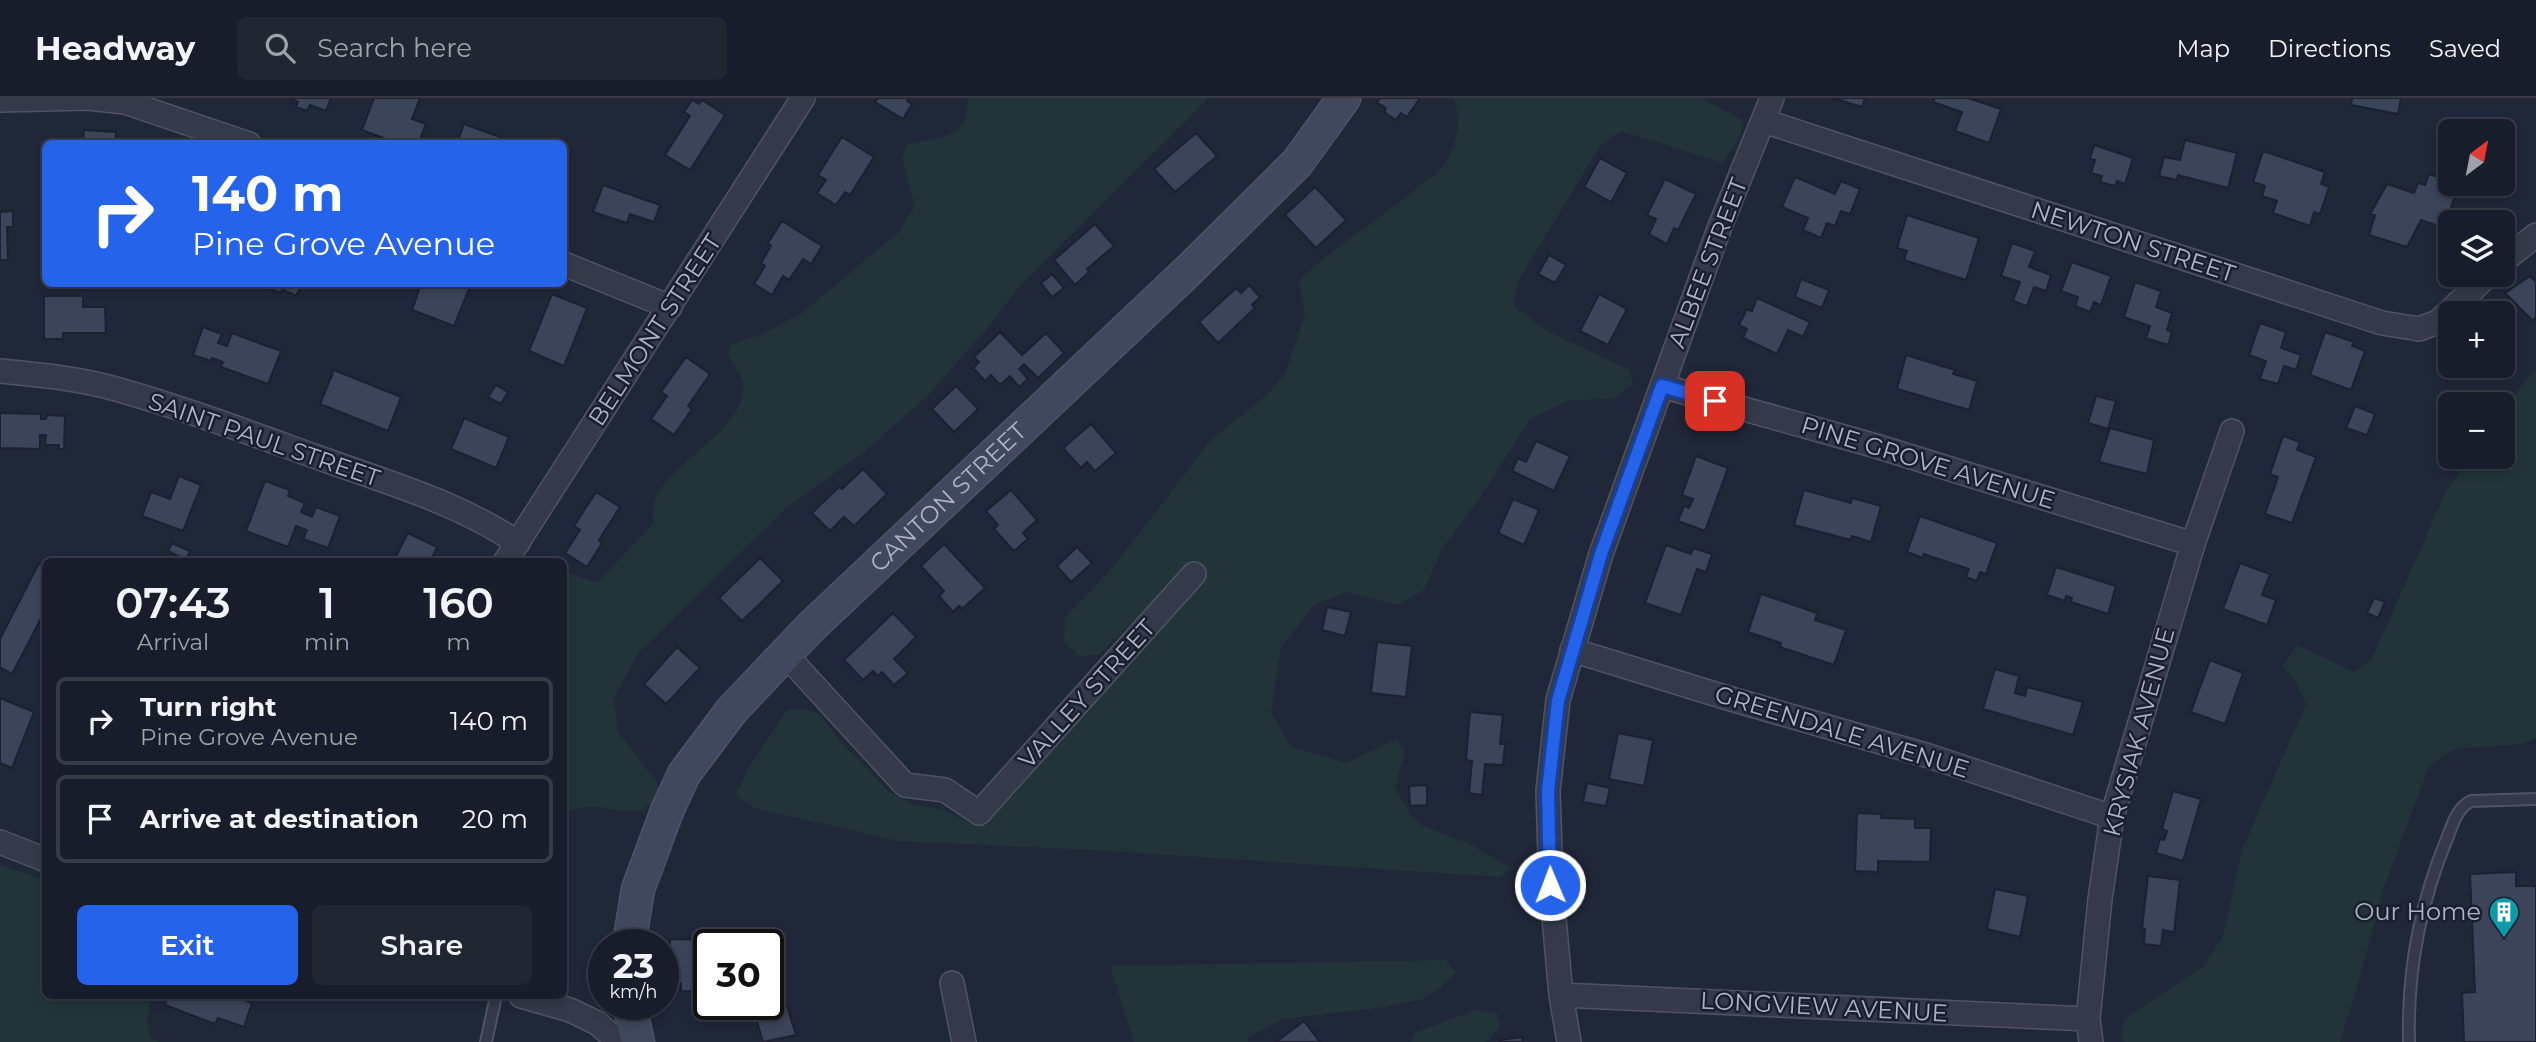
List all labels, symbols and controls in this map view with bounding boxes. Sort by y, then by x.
search box [237,17,727,80]
text: Headway [35,28,195,68]
icon: search [261,29,299,67]
text: Search here [317,32,472,64]
text: Map [2177,34,2230,63]
text: Directions [2268,34,2391,63]
text: Saved [2429,34,2501,63]
north arrow [2438,119,2515,196]
map controls [2438,119,2515,469]
text: 140 m [192,164,344,223]
icon: right [77,168,168,259]
street label: ALBEE STREET [1662,174,1753,352]
street label: NEWTON STREET [2027,195,2239,288]
button: layers [2438,210,2515,287]
text: Pine Grove Avenue [192,224,495,263]
street label: BELMONT STREET [582,228,727,431]
button: + [2438,301,2515,378]
pin [1685,371,1745,431]
icon: arrive [1696,382,1734,420]
street label: SAINT PAUL STREET [145,386,384,493]
button: − [2438,392,2515,469]
street label: PINE GROVE AVENUE [1798,410,2058,515]
street label: CANTON STREET [864,416,1032,578]
text: 07:43 [115,577,231,629]
text: 1 [319,577,335,629]
text: 160 [423,577,494,629]
street label: VALLEY STREET [1012,613,1161,774]
street label: KRYSIAK AVENUE [2097,624,2180,839]
text: Arrival [137,628,209,656]
text: min [304,628,350,656]
text: m [446,628,471,656]
street label: GREENDALE AVENUE [1712,679,1973,784]
text: Turn right [140,691,276,723]
icon: right [81,702,119,740]
text: 140 m [450,705,528,737]
text: Pine Grove Avenue [140,723,358,751]
icon: arrive [81,800,119,838]
text: Arrive at destination [140,803,419,835]
text: 20 m [462,803,528,835]
position arrow [1513,848,1587,922]
building icon: Our Home [2487,895,2521,939]
place label: Our Home [2354,897,2481,926]
button: Exit [77,905,298,985]
button: Share [312,905,532,985]
speed limit sign: 30 [693,929,784,1020]
text: 23 [613,944,654,987]
text: km/h [609,981,658,1003]
street label: LONGVIEW AVENUE [1700,986,1949,1027]

